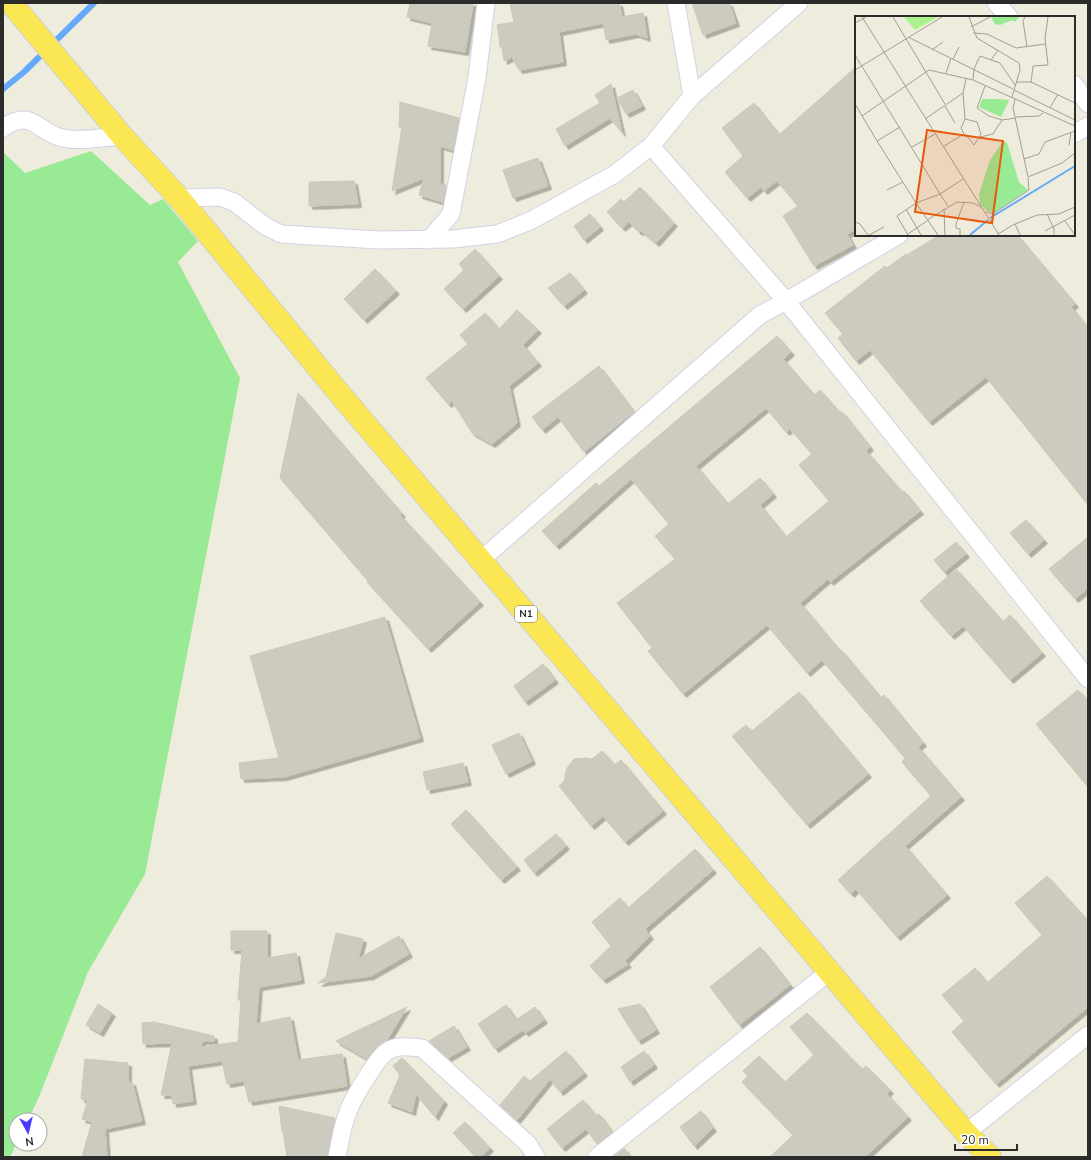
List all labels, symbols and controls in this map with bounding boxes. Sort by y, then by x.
inset map [855,16,1075,236]
road number: N1 [515,606,537,622]
north arrow [8,1112,48,1152]
scale bar [955,1126,1017,1152]
text: 20 m [961,1132,989,1148]
text: N [24,1133,34,1149]

